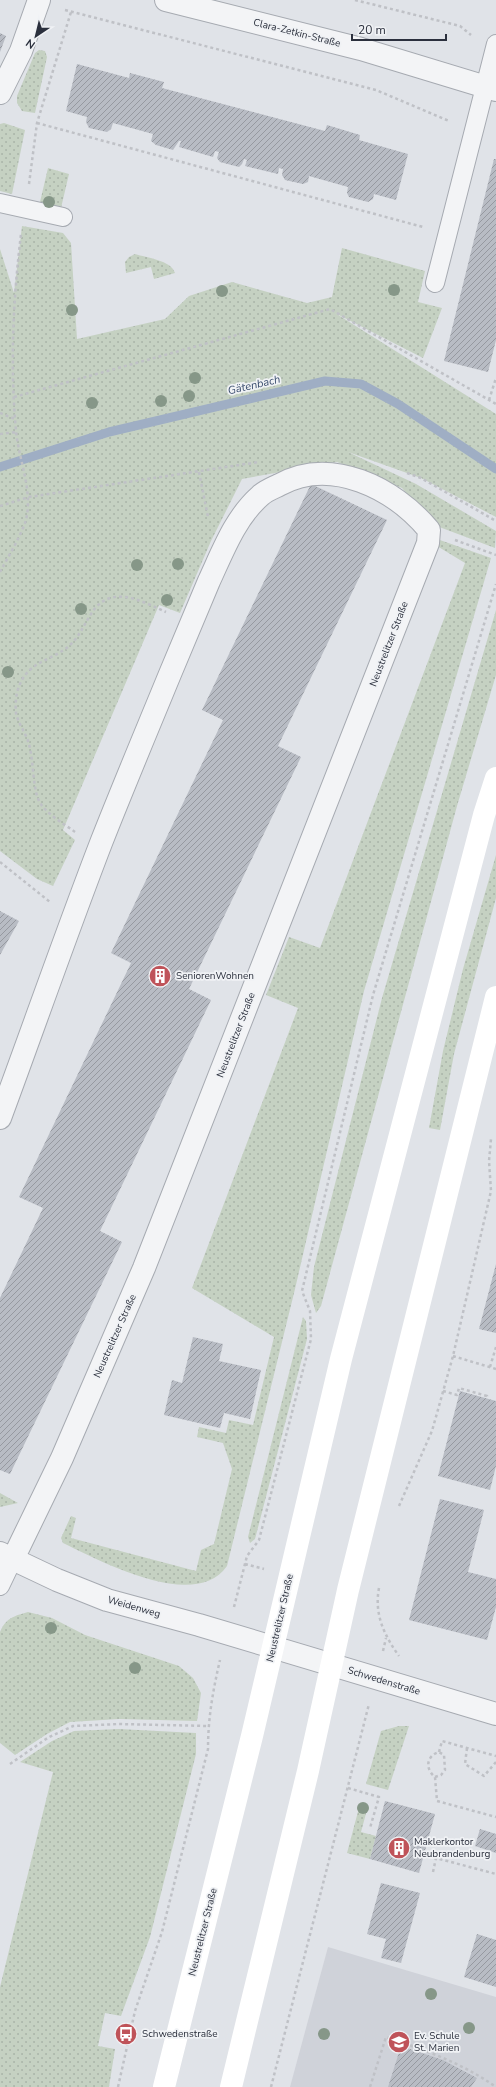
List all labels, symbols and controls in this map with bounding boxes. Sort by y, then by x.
street label: Clara-Zetkin-Straße [252,15,342,51]
north arrow [16,16,56,56]
scale bar [352,16,446,42]
text: 20 m [358,22,386,38]
text: N [23,35,38,52]
water label: Gätenbach [226,372,282,398]
street label: Neustrelitzer Straße [366,599,412,689]
building icon: SeniorenWohnen [147,963,173,989]
place label: SeniorenWohnen [176,969,254,983]
street label: Neustrelitzer Straße [213,990,259,1080]
street label: Neustrelitzer Straße [90,1292,140,1380]
street label: Neustrelitzer Straße [263,1573,297,1663]
street label: Weidenweg [106,1593,162,1621]
street label: Schwedenstraße [346,1663,422,1699]
building icon: Maklerkontor Neubrandenburg [386,1835,412,1861]
place label: Maklerkontor Neubrandenburg [414,1835,490,1861]
street label: Neustrelitzer Straße [185,1887,221,1977]
bus stop icon: Schwedenstraße [113,2021,139,2047]
place label: Schwedenstraße [142,2027,217,2041]
school or university icon: Ev. Schule St. Marien [386,2029,412,2055]
place label: Ev. Schule St. Marien [414,2029,460,2055]

